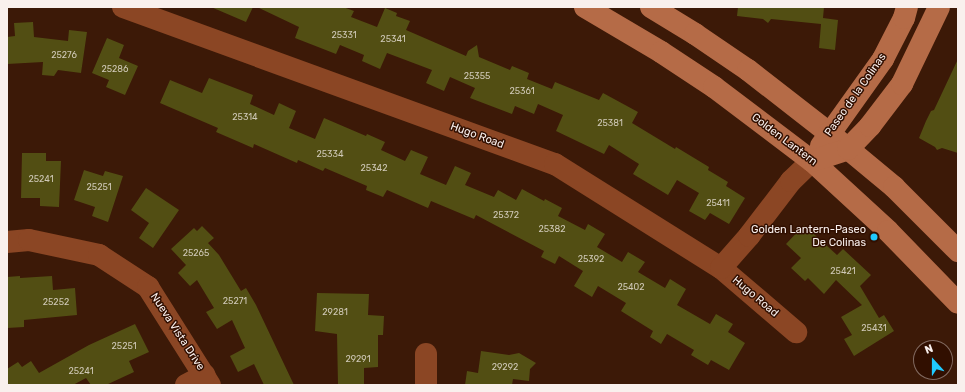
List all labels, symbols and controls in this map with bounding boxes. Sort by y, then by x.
house number: 25331 [331,30,357,40]
house number: 25341 [380,34,406,44]
house number: 25276 [51,50,77,60]
street label: Paseo de la Colinas [822,51,890,139]
house number: 25286 [101,64,129,74]
house number: 25355 [464,71,490,81]
house number: 25361 [509,86,535,96]
street label: Golden Lantern [749,111,819,169]
house number: 25314 [232,112,258,122]
house number: 25381 [597,118,623,128]
street label: Hugo Road [448,120,506,152]
house number: 25334 [316,149,344,159]
house number: 25342 [361,163,387,173]
house number: 25241 [28,174,54,184]
house number: 25251 [87,182,111,192]
house number: 25411 [706,198,730,208]
house number: 25372 [493,210,519,220]
house number: 25382 [538,224,566,234]
place label: Golden Lantern-Paseo De Colinas [751,224,866,250]
marker: Golden Lantern-Paseo De Colinas [869,232,879,242]
house number: 25265 [183,248,209,258]
house number: 25392 [578,254,604,264]
house number: 25421 [830,266,856,276]
street label: Hugo Road [729,274,781,320]
house number: 25402 [617,282,645,292]
street label: Nueva Vista Drive [147,291,207,373]
house number: 25271 [223,296,247,306]
house number: 25252 [43,297,69,307]
house number: 29281 [322,307,348,317]
house number: 25431 [861,323,887,333]
north arrow [913,340,953,380]
house number: 25251 [112,341,136,351]
text: N [923,342,935,357]
house number: 29291 [345,354,371,364]
house number: 29292 [492,362,518,372]
house number: 25241 [68,366,94,376]

